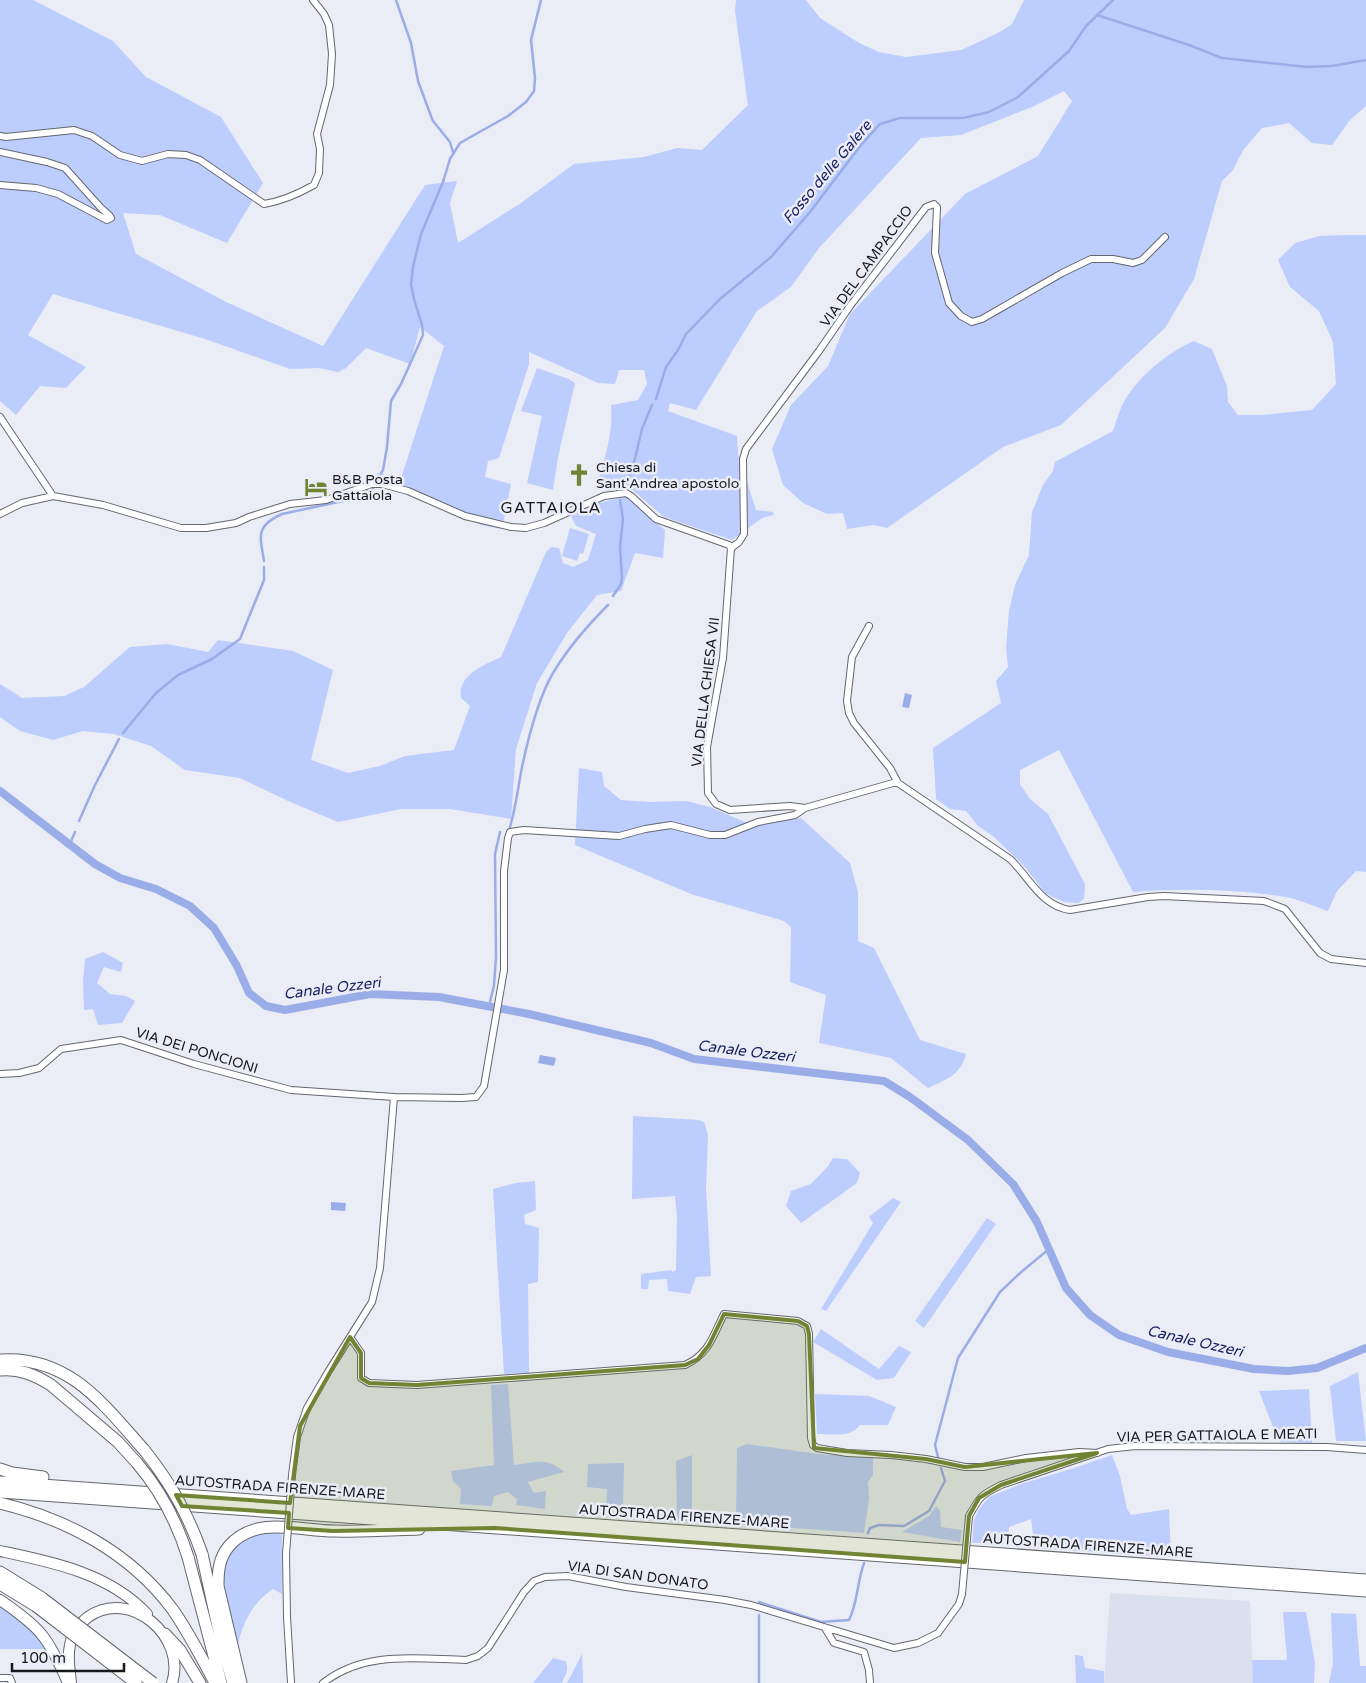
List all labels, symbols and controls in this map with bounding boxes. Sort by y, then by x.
water label: Fosso delle Galere [779,116,876,227]
street label: VIA DEL CAMPACCIO [817,202,916,330]
place label: Chiesa di Sant'Andrea apostolo [596,459,739,492]
church icon: Chiesa di Sant'Andrea apostolo [566,462,592,488]
place label: B&B Posta Gattaiola [332,471,403,504]
hotel icon: B&B Posta Gattaiola [303,474,329,500]
district label: GATTAIOLA [501,498,601,518]
street label: VIA DELLA CHIESA VII [688,616,723,768]
water label: Canale Ozzeri [282,973,384,1003]
street label: VIA DEI PONCIONI [134,1024,260,1077]
water label: Canale Ozzeri [696,1036,798,1066]
water label: Canale Ozzeri [1145,1321,1247,1361]
street label: VIA PER GATTAIOLA E MEATI [1116,1425,1318,1446]
street label: AUTOSTRADA FIRENZE-MARE [174,1472,386,1503]
street label: AUTOSTRADA FIRENZE-MARE [578,1501,790,1532]
street label: AUTOSTRADA FIRENZE-MARE [982,1530,1194,1561]
street label: VIA DI SAN DONATO [566,1557,709,1594]
scale bar [12,1640,125,1672]
text: 100 m [20,1649,66,1667]

